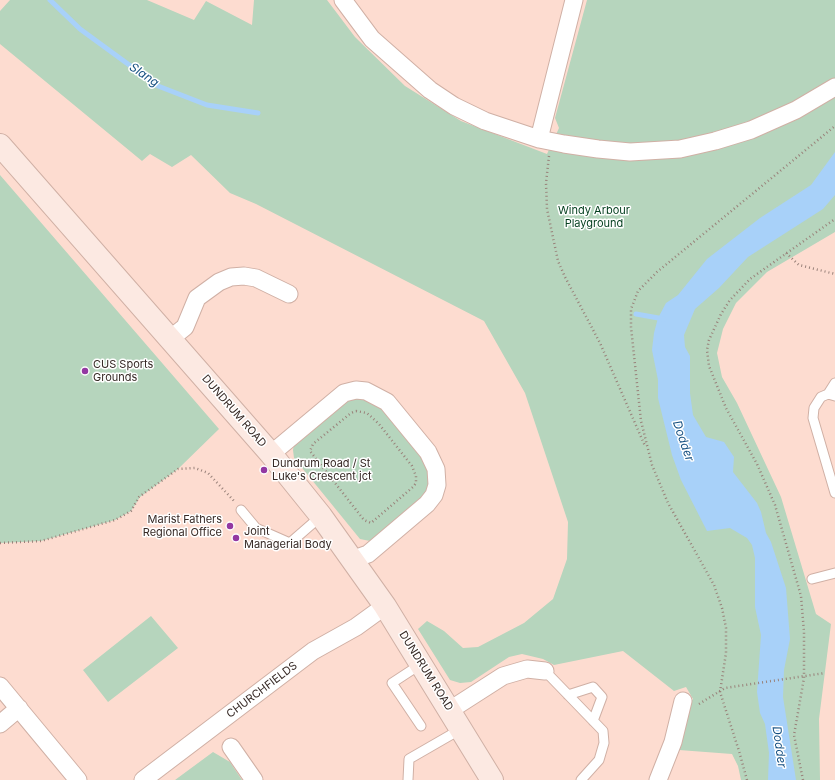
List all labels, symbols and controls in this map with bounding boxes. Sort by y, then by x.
water label: Slang [127,60,161,90]
park label: Windy Arbour Playground [558,204,630,230]
place label: CUS Sports Grounds [93,358,153,384]
marker: CUS Sports Grounds [80,366,90,376]
street label: DUNDRUM ROAD [199,372,269,450]
water label: Dodder [669,419,697,463]
place label: Dundrum Road / St Luke's Crescent jct [272,457,372,483]
marker: Dundrum Road / St Luke's Crescent jct [259,465,269,475]
place label: Marist Fathers Regional Office [143,513,222,539]
marker: Marist Fathers Regional Office [225,521,235,531]
place label: Joint Managerial Body [244,525,332,551]
marker: Joint Managerial Body [231,533,241,543]
street label: DUNDRUM ROAD [396,629,456,713]
street label: CHURCHFIELDS [224,659,300,721]
water label: Dodder [769,725,789,769]

